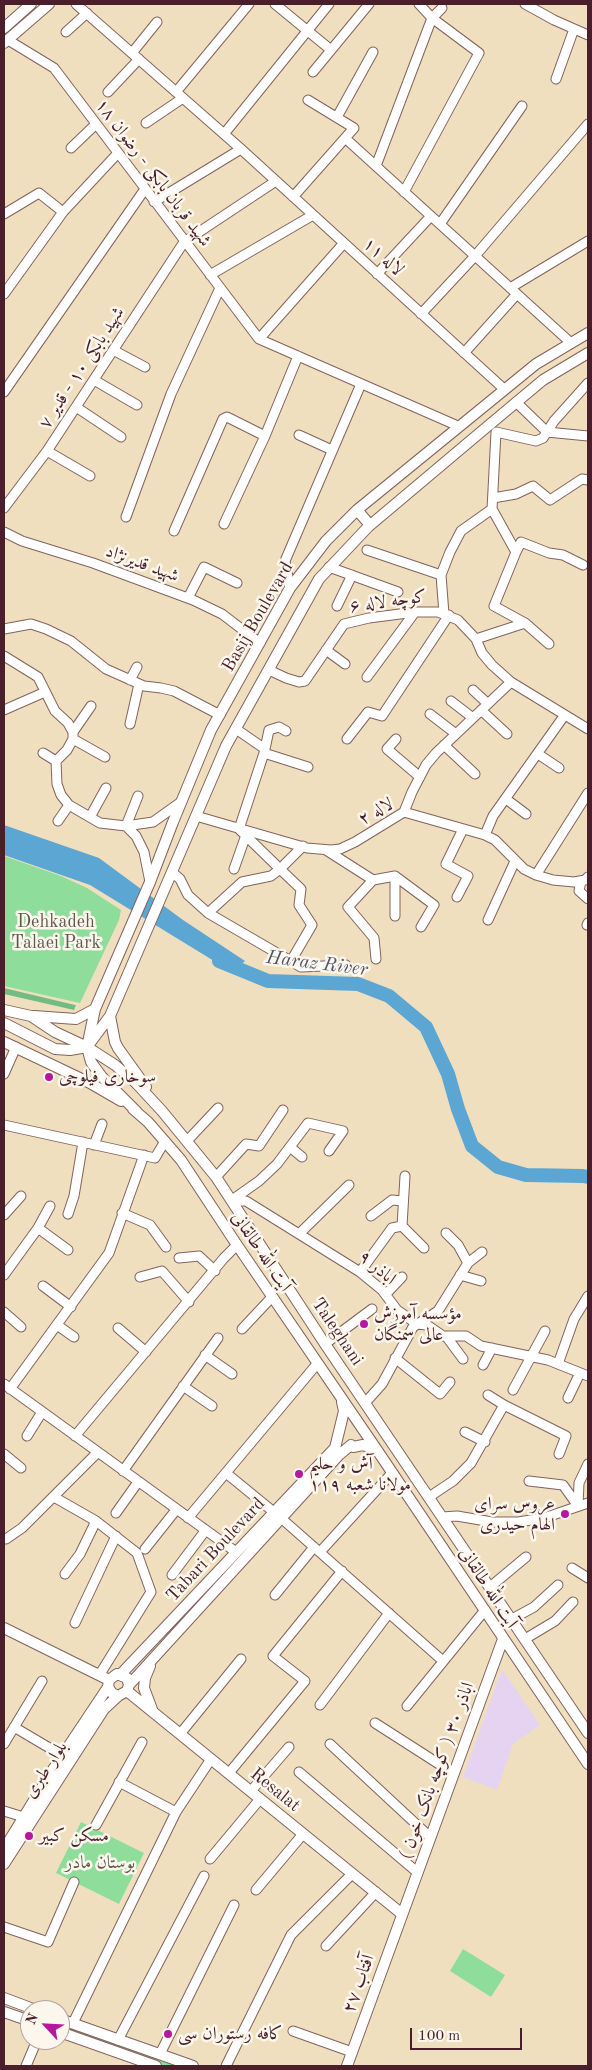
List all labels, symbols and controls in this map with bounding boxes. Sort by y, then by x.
street label: شهید قربان بابکی - رضوان ۱۸ [90,95,216,251]
street label: لاله ۱۱ [358,233,408,281]
street label: شهید بابکی ۱۰ - قدیر ۷ [34,303,130,433]
street label: شهید قدیرنژاد [102,541,182,587]
street label: Basij Boulevard [218,558,298,676]
street label: کوچه لاله ۶ [348,586,428,618]
street label: لاله ۲ [355,794,397,830]
park label: Dehkadeh Talaei Park [11,911,101,954]
water label: Haraz River [265,946,369,982]
place label: سوخاری فیلوچی [59,1066,156,1088]
marker: سوخاری فیلوچی [43,1071,55,1083]
street label: آیت الله طالقانی [226,1208,296,1296]
street label: اباذر ۹ [354,1246,400,1290]
street label: Taleghani [307,1294,367,1370]
place label: مؤسسه آموزش عالی سمنگان [374,1303,462,1346]
marker: مؤسسه آموزش عالی سمنگان [358,1318,370,1330]
place label: آش و حلیم مولانا شعبه ۱۱۹ [309,1453,411,1496]
marker: آش و حلیم مولانا شعبه ۱۱۹ [293,1468,305,1480]
street label: Tabari Boulevard [162,1493,270,1607]
place label: عروس سرای الهام حیدری [474,1493,555,1536]
marker: عروس سرای الهام حیدری [559,1508,571,1520]
street label: آیت الله طالقانی [454,1544,522,1632]
street label: اباذر ۳۰ ( کوچه بانک خون ) [395,1680,479,1862]
street label: بلوار طبری [20,1737,72,1803]
street label: Resalat [246,1763,304,1817]
place label: مسکن کبیر [39,1825,109,1847]
marker: مسکن کبیر [23,1830,35,1842]
park label: بوستان مادر [65,1852,135,1874]
street label: آفتاب ۲۷ [339,1952,379,2016]
north arrow [20,2000,70,2050]
text: N [24,2011,41,2027]
scale bar [412,2018,524,2050]
place label: کافه رستوران سی [178,2023,283,2045]
marker: کافه رستوران سی [162,2028,174,2040]
text: 100 m [418,2029,460,2044]

